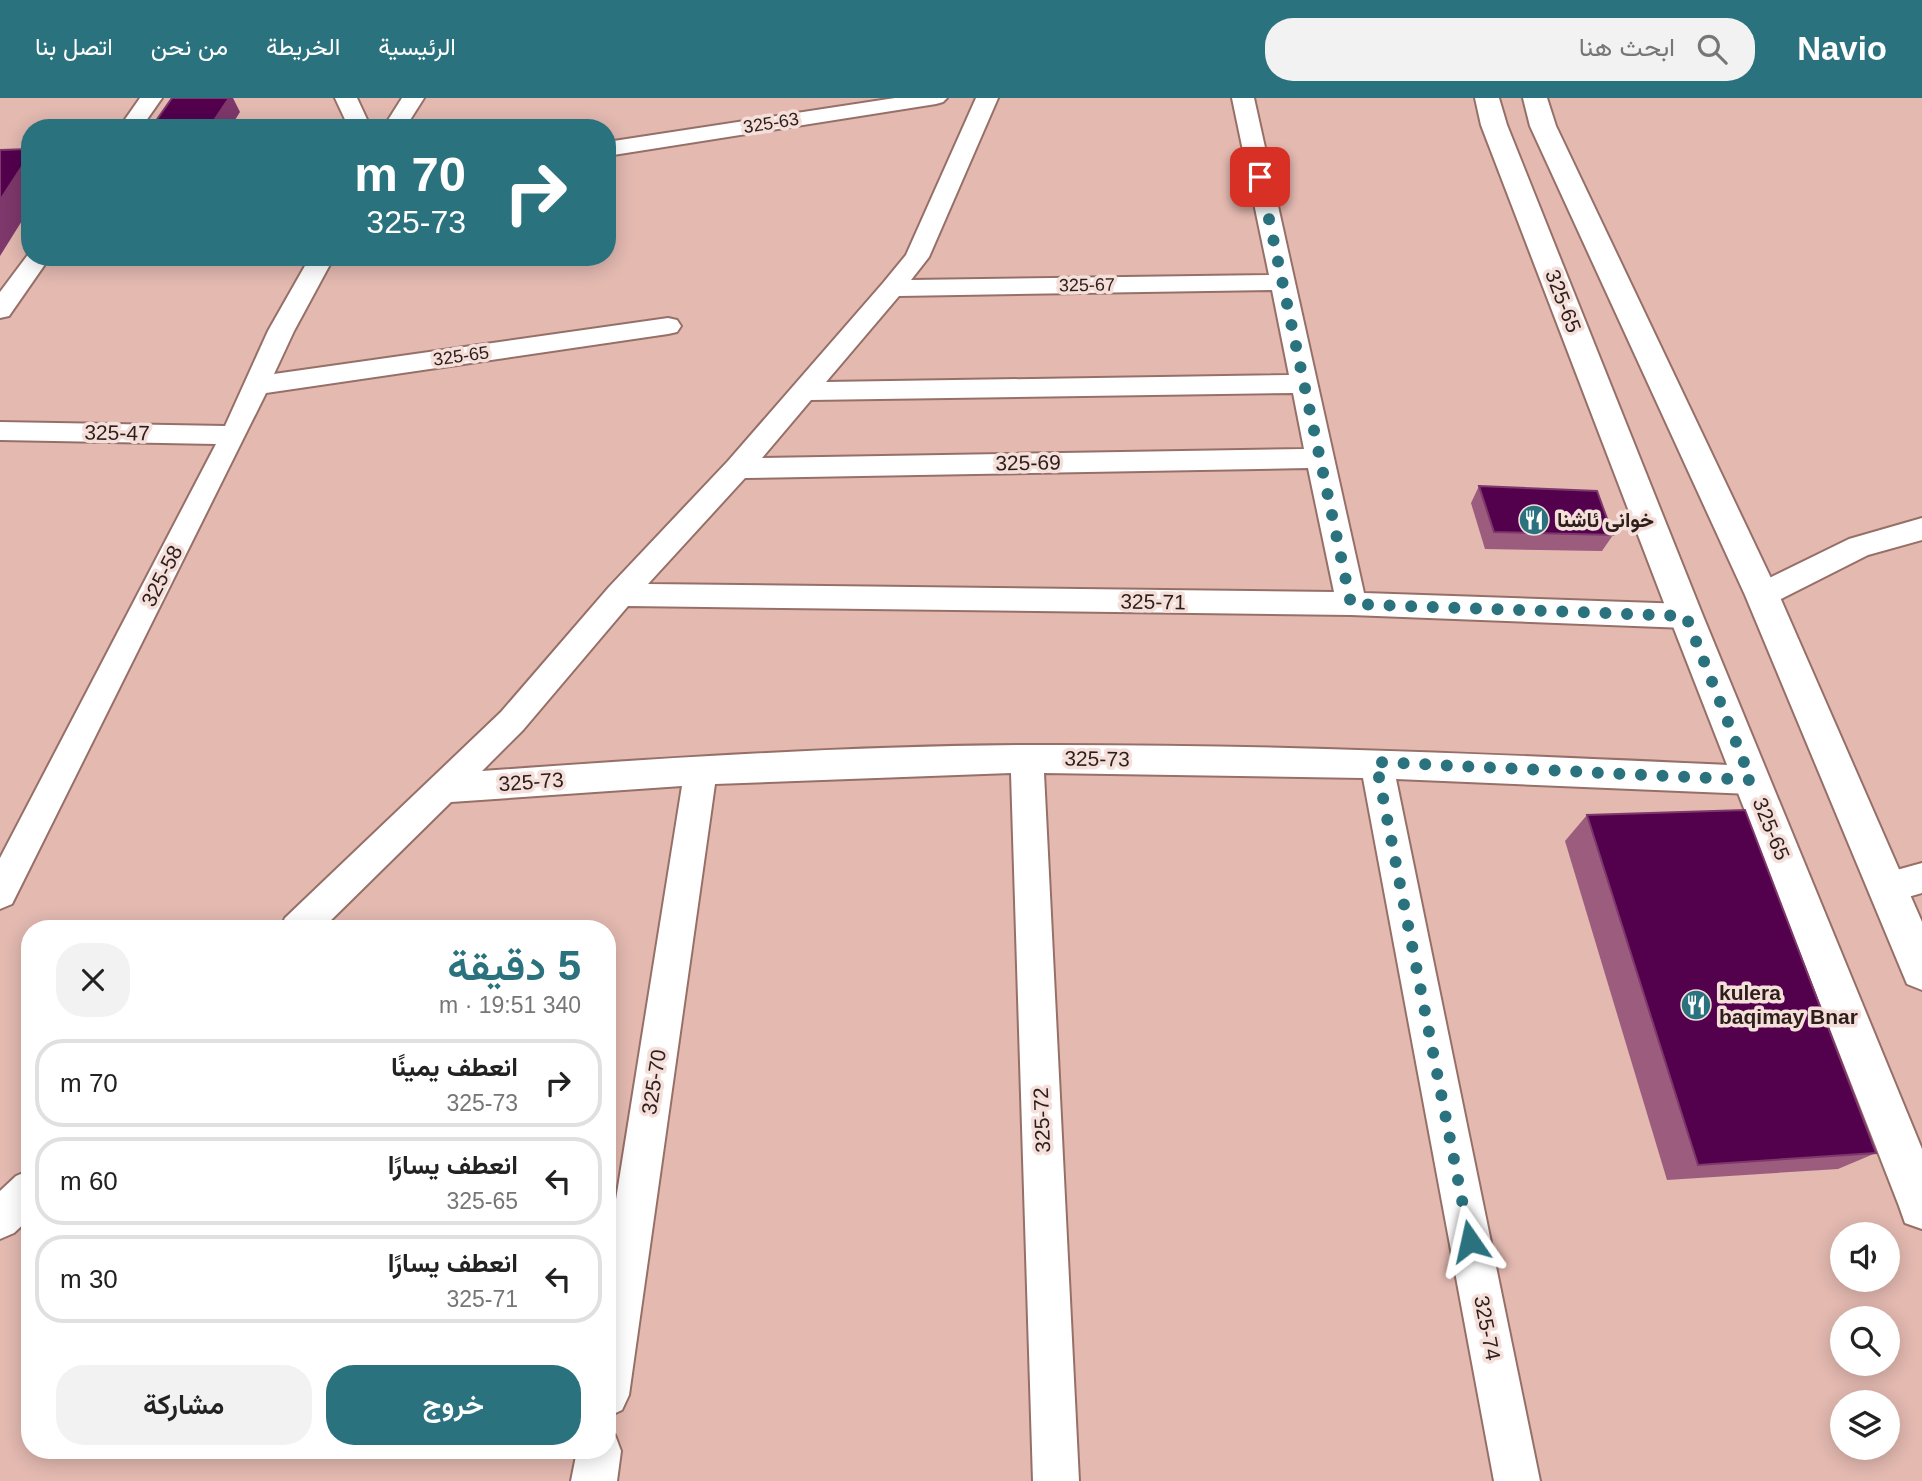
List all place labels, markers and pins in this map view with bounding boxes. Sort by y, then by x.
pin [1230,147,1290,207]
restaurant icon: خوانى ئاشنا [1517,503,1551,537]
place label: خوانى ئاشنا [1557,508,1654,533]
place label: kulera baqimay Bnar [1719,981,1858,1028]
restaurant icon: kulera baqimay Bnar [1679,988,1713,1022]

